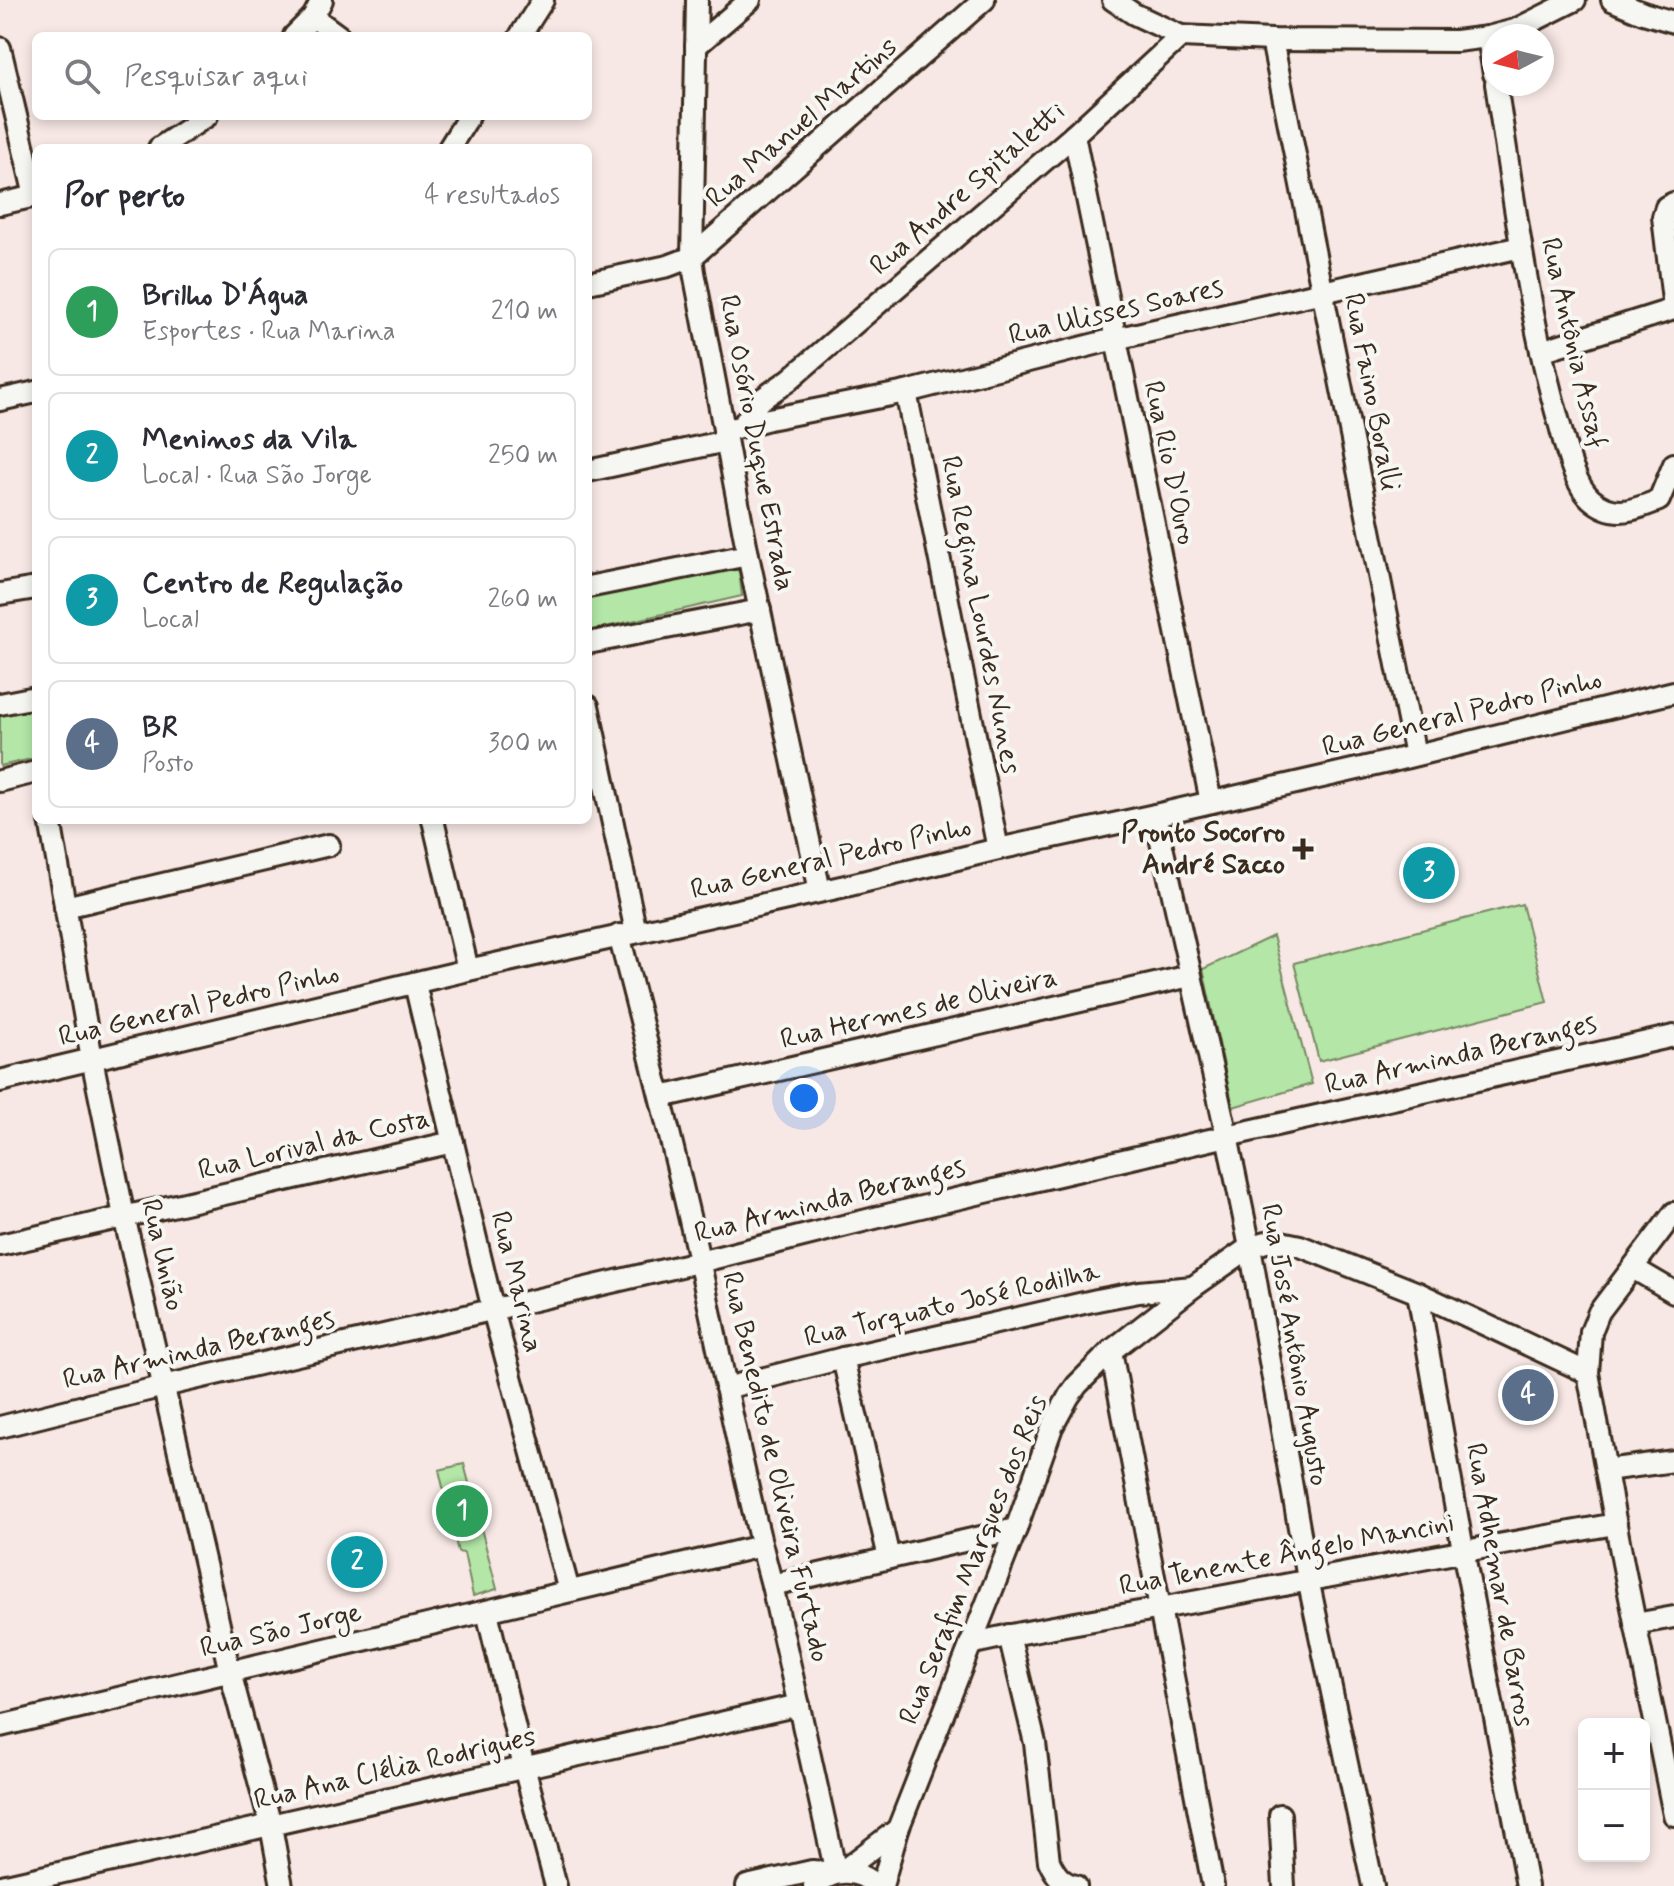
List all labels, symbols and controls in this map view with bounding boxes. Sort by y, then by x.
north arrow [1482,24,1554,96]
street label: Rua Manuel Martins [698,29,906,217]
search box [32,32,592,120]
icon: search [60,54,104,98]
text: Pesquisar aqui [124,57,308,96]
street label: Rua Andre Spitaletti [862,94,1074,284]
text: Por perto [64,174,185,219]
text: 4 resultados [424,179,560,213]
street label: Rua Antônia Assaf [1531,234,1615,452]
street label: Rua Ulisses Soares [1005,269,1227,355]
text: Brilho D'Água [142,276,309,315]
street label: Rua Faino Boralli [1334,290,1408,494]
street label: Rua Osório Duque Estrada [709,292,803,594]
text: 1 [86,295,98,329]
text: 210 m [491,295,558,329]
text: Esportes · Rua Marina [142,315,395,349]
street label: Rua Rio D'Ouro [1134,378,1204,548]
text: Meninos da Vila [142,420,356,459]
text: 2 [86,439,98,473]
text: 250 m [488,439,558,473]
street label: Rua Regina Lourdes Nunes [928,453,1029,778]
text: Local · Rua São Jorge [142,459,372,493]
text: Centro de Regulação [142,564,403,603]
text: 3 [86,583,98,617]
text: 260 m [488,583,558,617]
text: Local [142,603,199,637]
street label: Rua General Pedro Pinho [1318,661,1606,767]
text: BR [142,708,178,747]
text: 4 [84,727,100,761]
text: 300 m [488,727,558,761]
text: Posto [142,747,194,781]
street label: Rua General Pedro Pinho [687,809,975,909]
place label: Pronto Socorro André Sacco [1121,815,1285,884]
marker: Pronto Socorro André Sacco [1292,838,1314,860]
pin: 3 [1403,843,1455,903]
street label: Rua General Pedro Pinho [55,956,343,1056]
street label: Rua Hermes de Oliveira [777,959,1061,1059]
street label: Rua Arminda Beranges [1321,1006,1601,1107]
your location [784,1078,824,1118]
street label: Rua Lorival da Costa [195,1100,433,1190]
street label: Rua Arminda Beranges [691,1149,970,1255]
street label: Rua União [131,1195,193,1315]
street label: Rua José Antônio Augusto [1251,1201,1337,1489]
street label: Rua Marina [481,1208,551,1356]
street label: Rua Torquato José Rodilha [801,1253,1103,1357]
street label: Rua Benedito de Oliveira Furtado [712,1268,838,1666]
street label: Rua Arminda Beranges [59,1301,339,1402]
pin: 4 [1502,1365,1554,1425]
street label: Rua Serafim Marques dos Reis [891,1390,1057,1730]
street label: Rua Adhemar de Barros [1456,1440,1542,1730]
pin: 1 [436,1481,488,1541]
street label: Rua Tenente Ângelo Mancini [1116,1504,1458,1609]
pin: 2 [331,1532,383,1592]
street label: Rua São Jorge [197,1594,366,1669]
map controls [1578,1718,1650,1862]
button: + [1578,1718,1650,1790]
street label: Rua Ana Clélia Rodrigues [250,1719,540,1819]
button: − [1578,1790,1650,1862]

